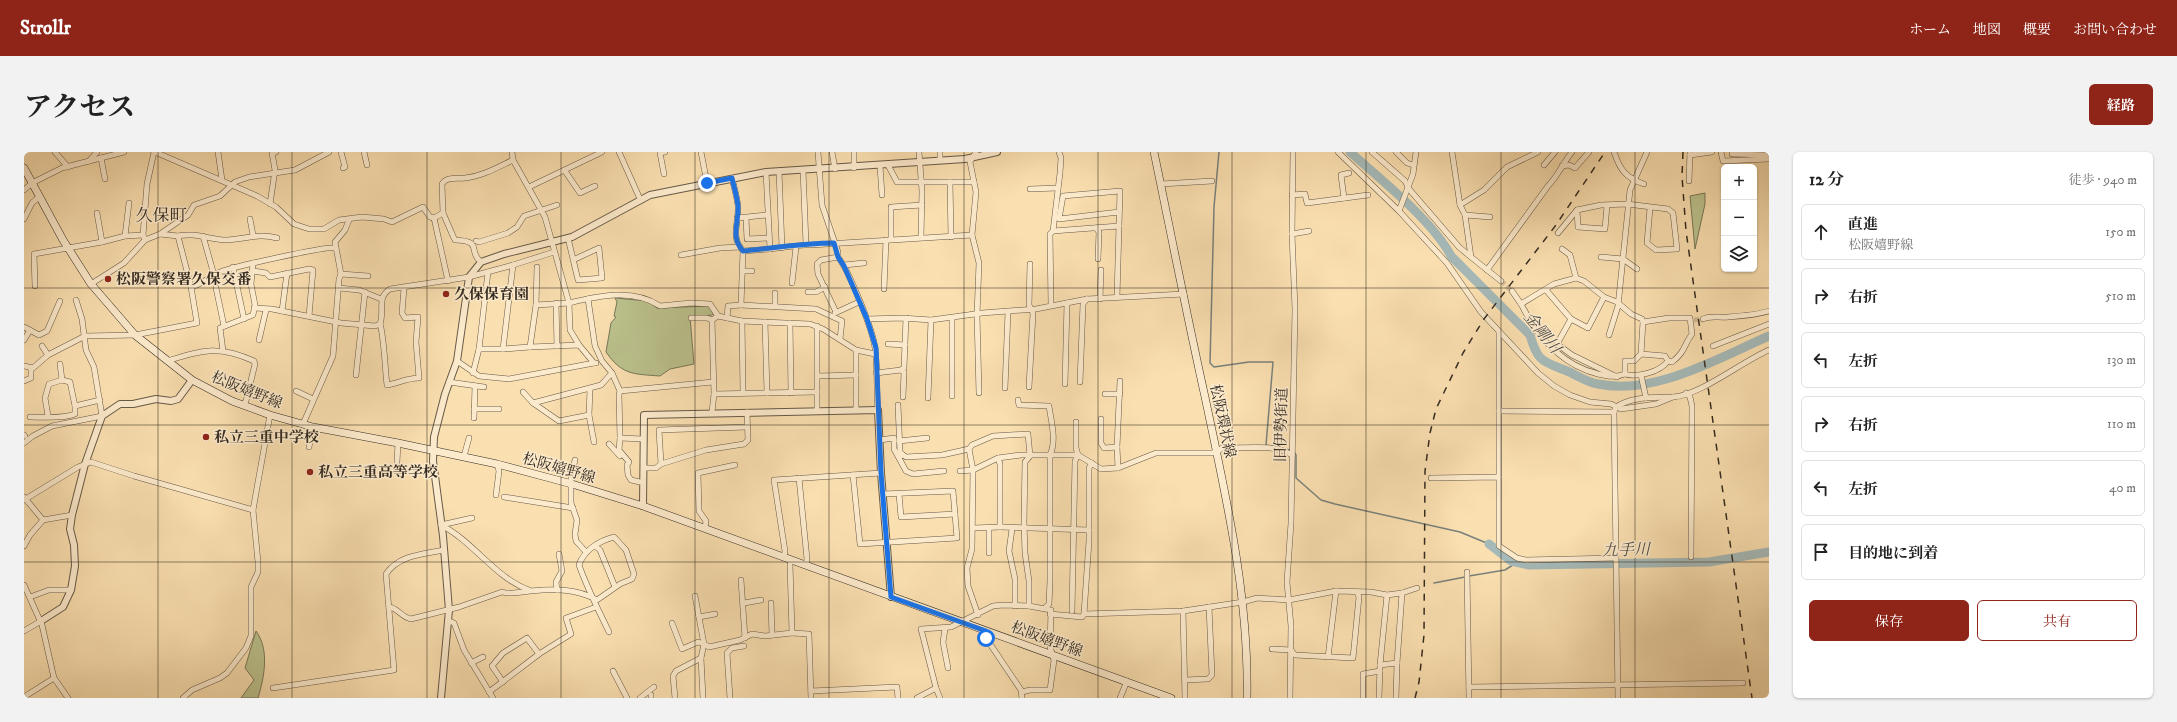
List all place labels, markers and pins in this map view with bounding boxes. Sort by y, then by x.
place label: 松阪警察署久保交番 [116,270,252,289]
marker: 松阪警察署久保交番 [103,274,113,284]
place label: 久保保育園 [454,285,529,304]
marker: 久保保育園 [441,289,451,299]
place label: 私立三重中学校 [214,428,319,447]
marker: 私立三重中学校 [201,432,211,442]
place label: 私立三重高等学校 [318,463,438,482]
marker: 私立三重高等学校 [305,467,315,477]

